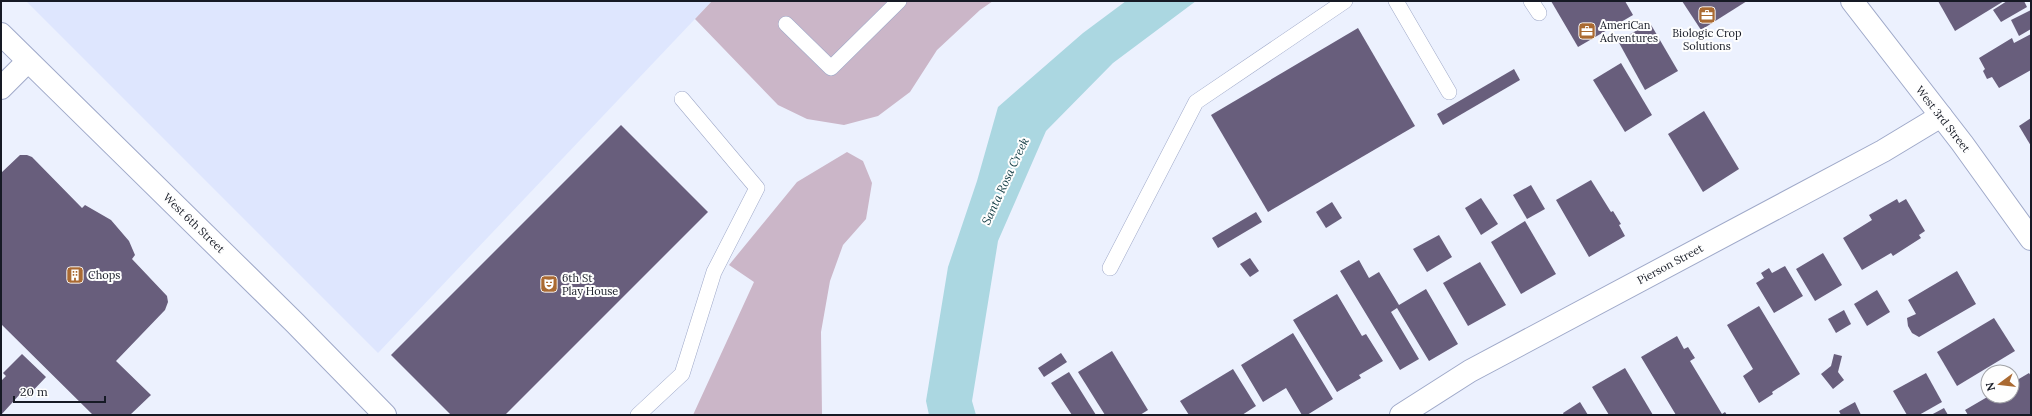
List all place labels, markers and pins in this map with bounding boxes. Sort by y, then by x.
office icon: Biologic Crop Solutions [1697,5,1717,25]
place label: AmeriCan Adventures [1599,18,1658,45]
office icon: AmeriCan Adventures [1577,21,1597,41]
place label: Biologic Crop Solutions [1672,26,1742,53]
building icon: Chops [65,265,85,285]
place label: Chops [88,268,120,282]
place label: 6th St Play House [562,271,618,298]
theatre icon: 6th St Play House [539,274,559,294]

